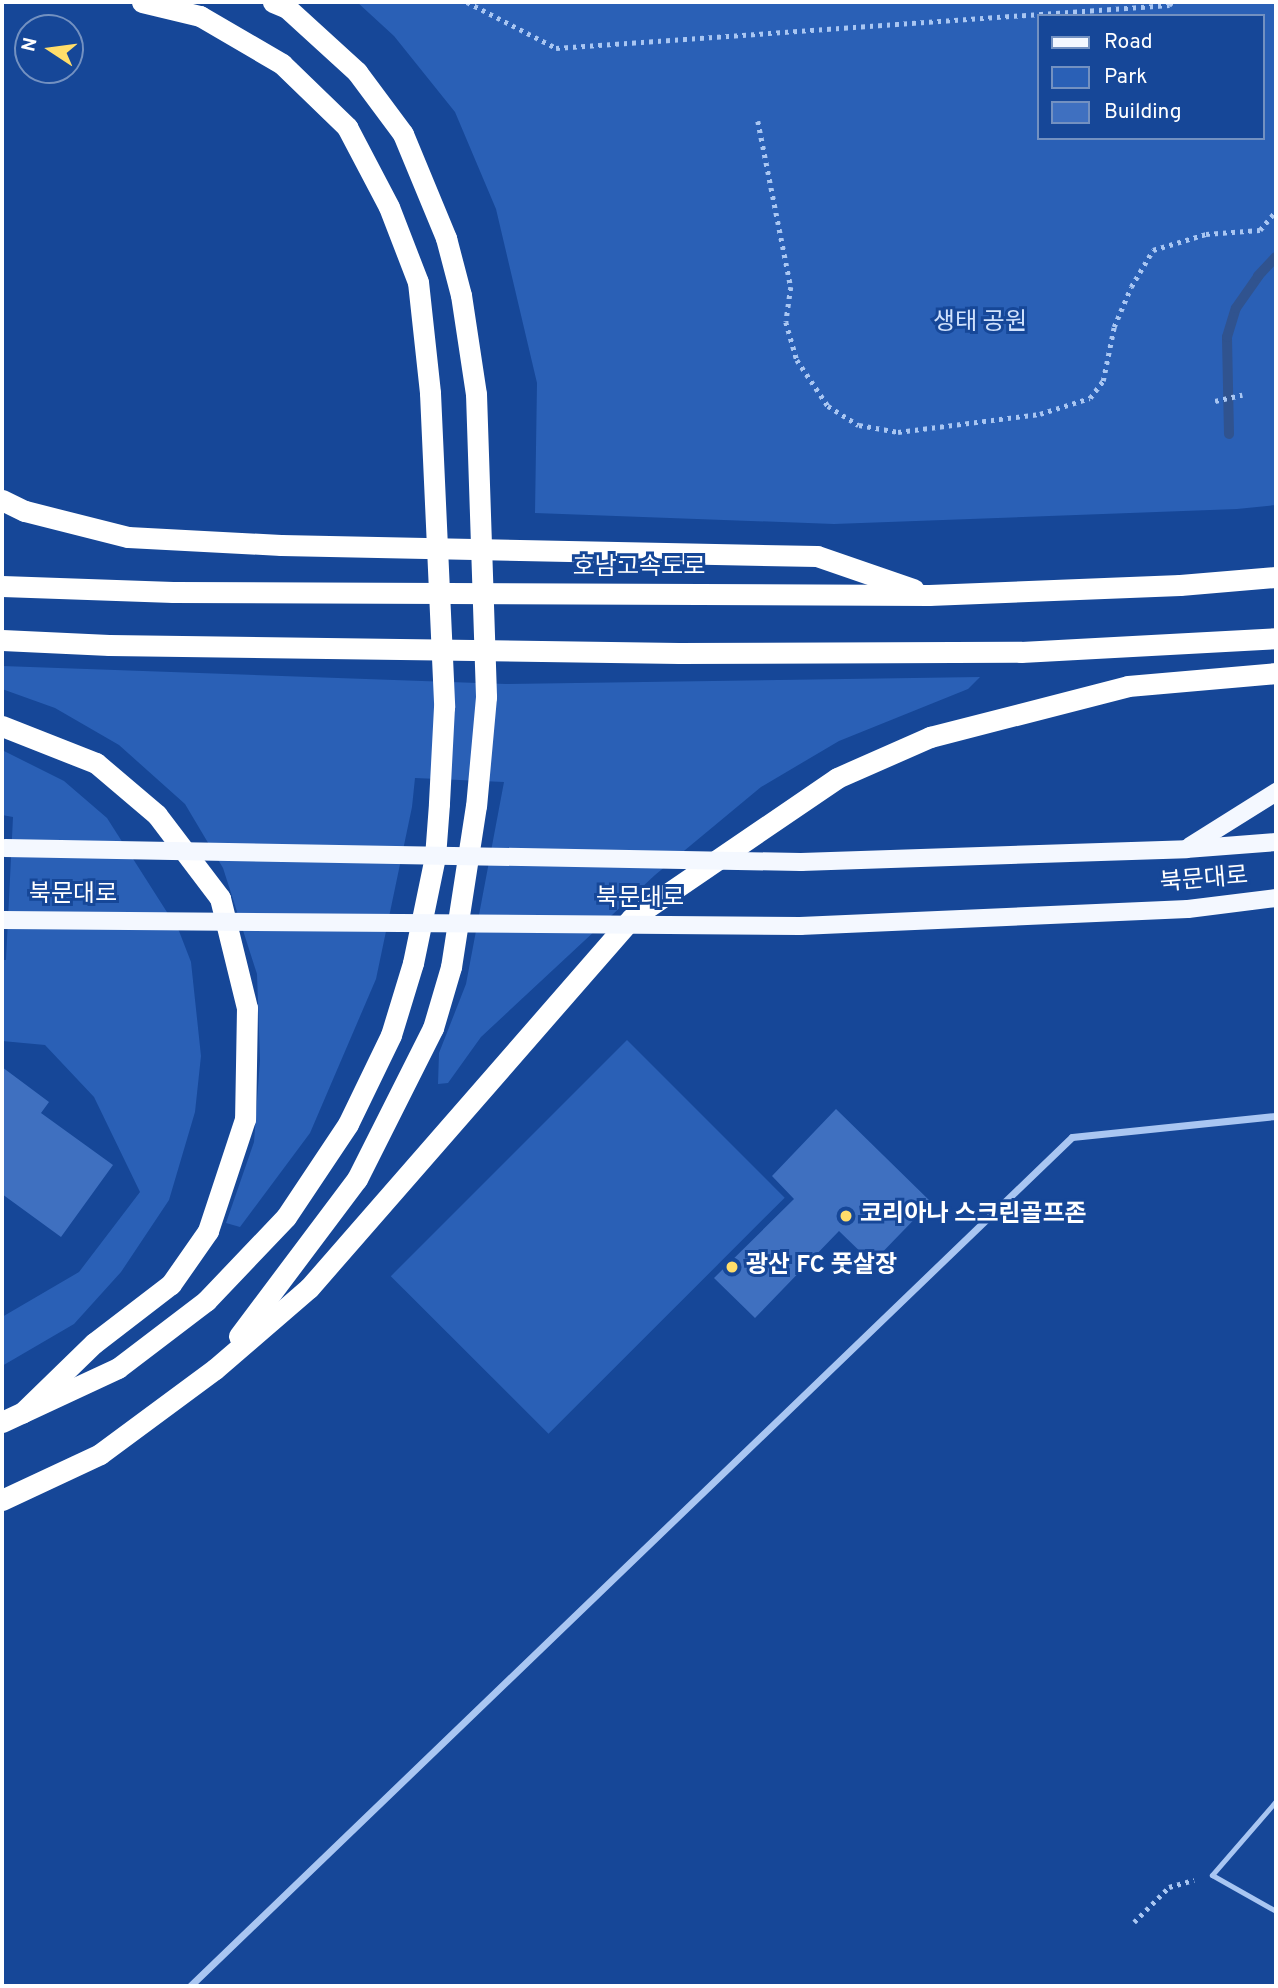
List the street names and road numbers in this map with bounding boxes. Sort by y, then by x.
street label: 호남고속도로 [573,555,705,583]
street label: 북문대로 [1159,863,1249,899]
street label: 북문대로 [29,882,117,910]
street label: 북문대로 [596,886,684,914]

